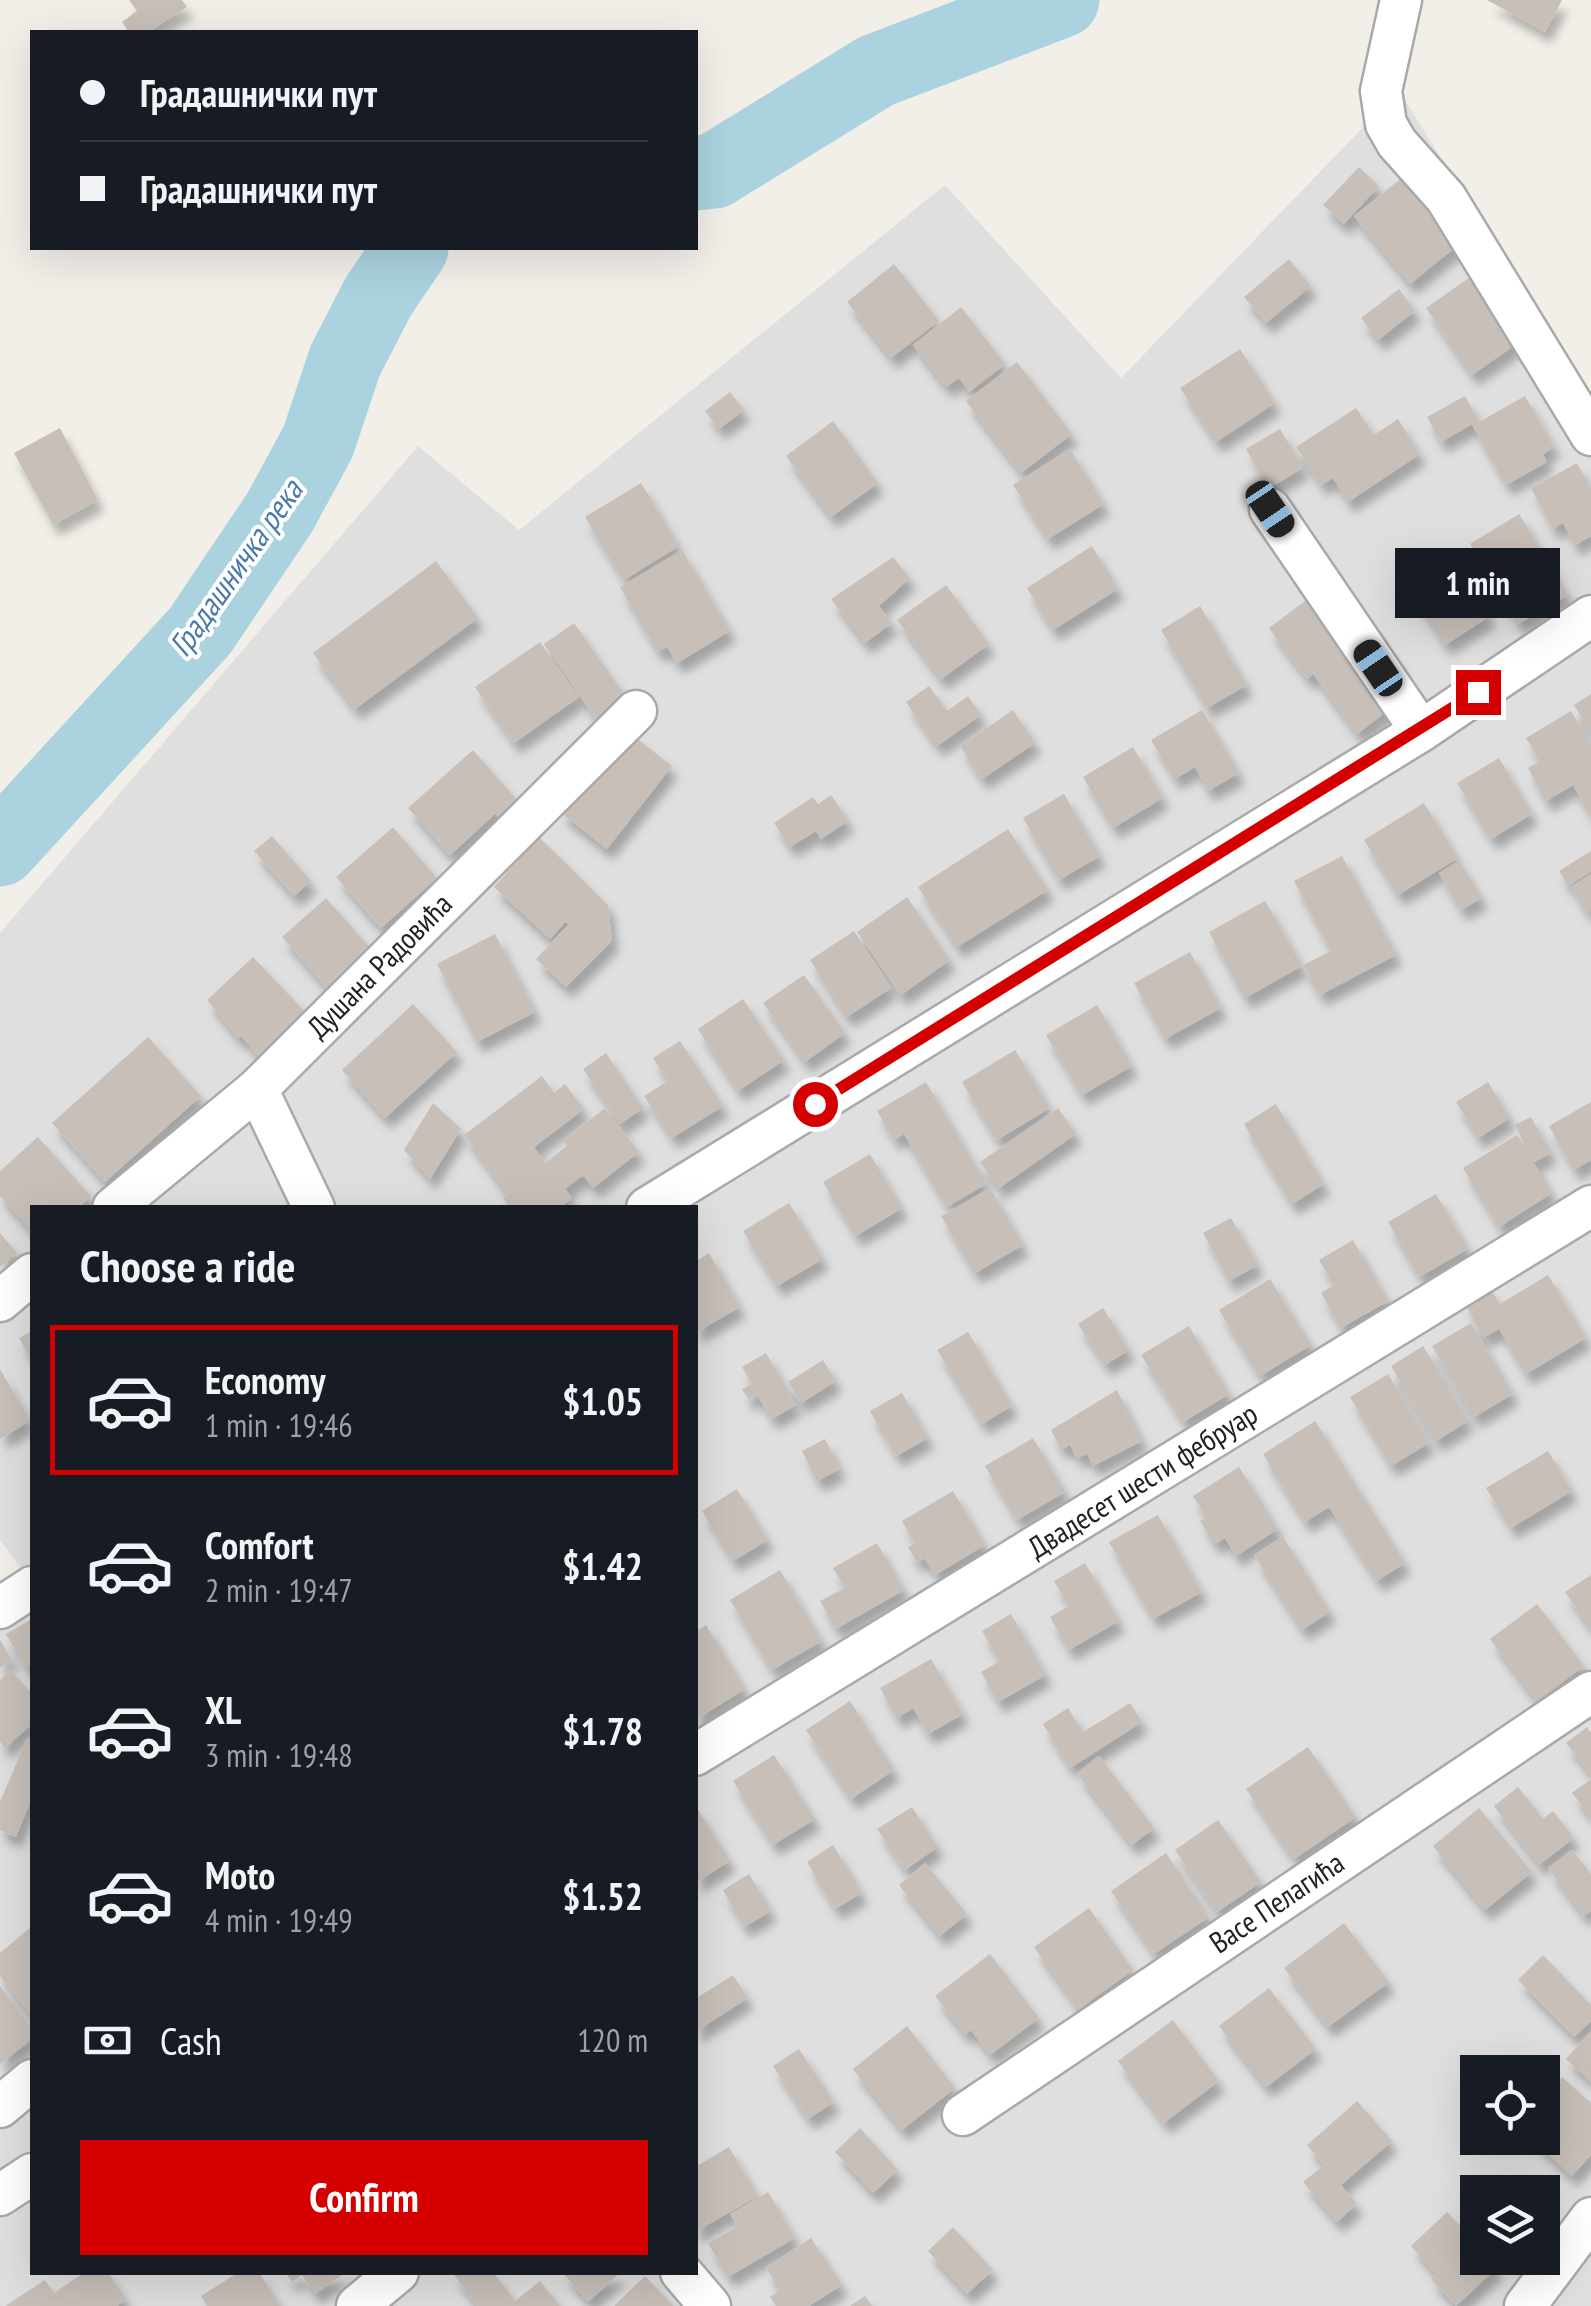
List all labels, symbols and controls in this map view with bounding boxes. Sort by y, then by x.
text: Градашнички пут [140,68,377,117]
text: Градашнички пут [140,164,377,213]
water label: Градашничка река [159,469,313,664]
car [1241,476,1299,542]
callout: 1 min [1396,547,1560,617]
text: 1 min [1445,562,1510,604]
car [1349,635,1407,701]
route end [1456,670,1501,715]
street label: Душана Радовића [298,884,460,1046]
route start [793,1082,838,1127]
text: Choose a ride [80,1236,295,1294]
icon: car [85,1355,175,1445]
text: Economy [205,1355,325,1404]
text: $1.05 [562,1376,643,1425]
street label: Двадесет шести фебруар [1020,1393,1264,1566]
text: 1 min · 19:46 [205,1404,353,1446]
icon: car [85,1520,175,1610]
text: Comfort [205,1520,314,1569]
text: $1.42 [562,1541,643,1590]
text: 2 min · 19:47 [205,1569,353,1611]
icon: car [85,1685,175,1775]
text: XL [205,1685,241,1734]
text: $1.78 [562,1706,643,1755]
text: 3 min · 19:48 [205,1734,353,1776]
street label: Васе Пелагића [1201,1842,1351,1961]
icon: car [85,1850,175,1940]
text: Moto [205,1850,275,1899]
text: $1.52 [562,1871,643,1920]
text: 4 min · 19:49 [205,1899,353,1941]
icon: cash [80,2013,135,2068]
text: Cash [160,2016,222,2065]
text: 120 m [577,2019,648,2061]
map controls [1460,2055,1560,2275]
button: locate [1460,2055,1560,2155]
button: Confirm [80,2140,648,2255]
button: layers [1460,2175,1560,2275]

